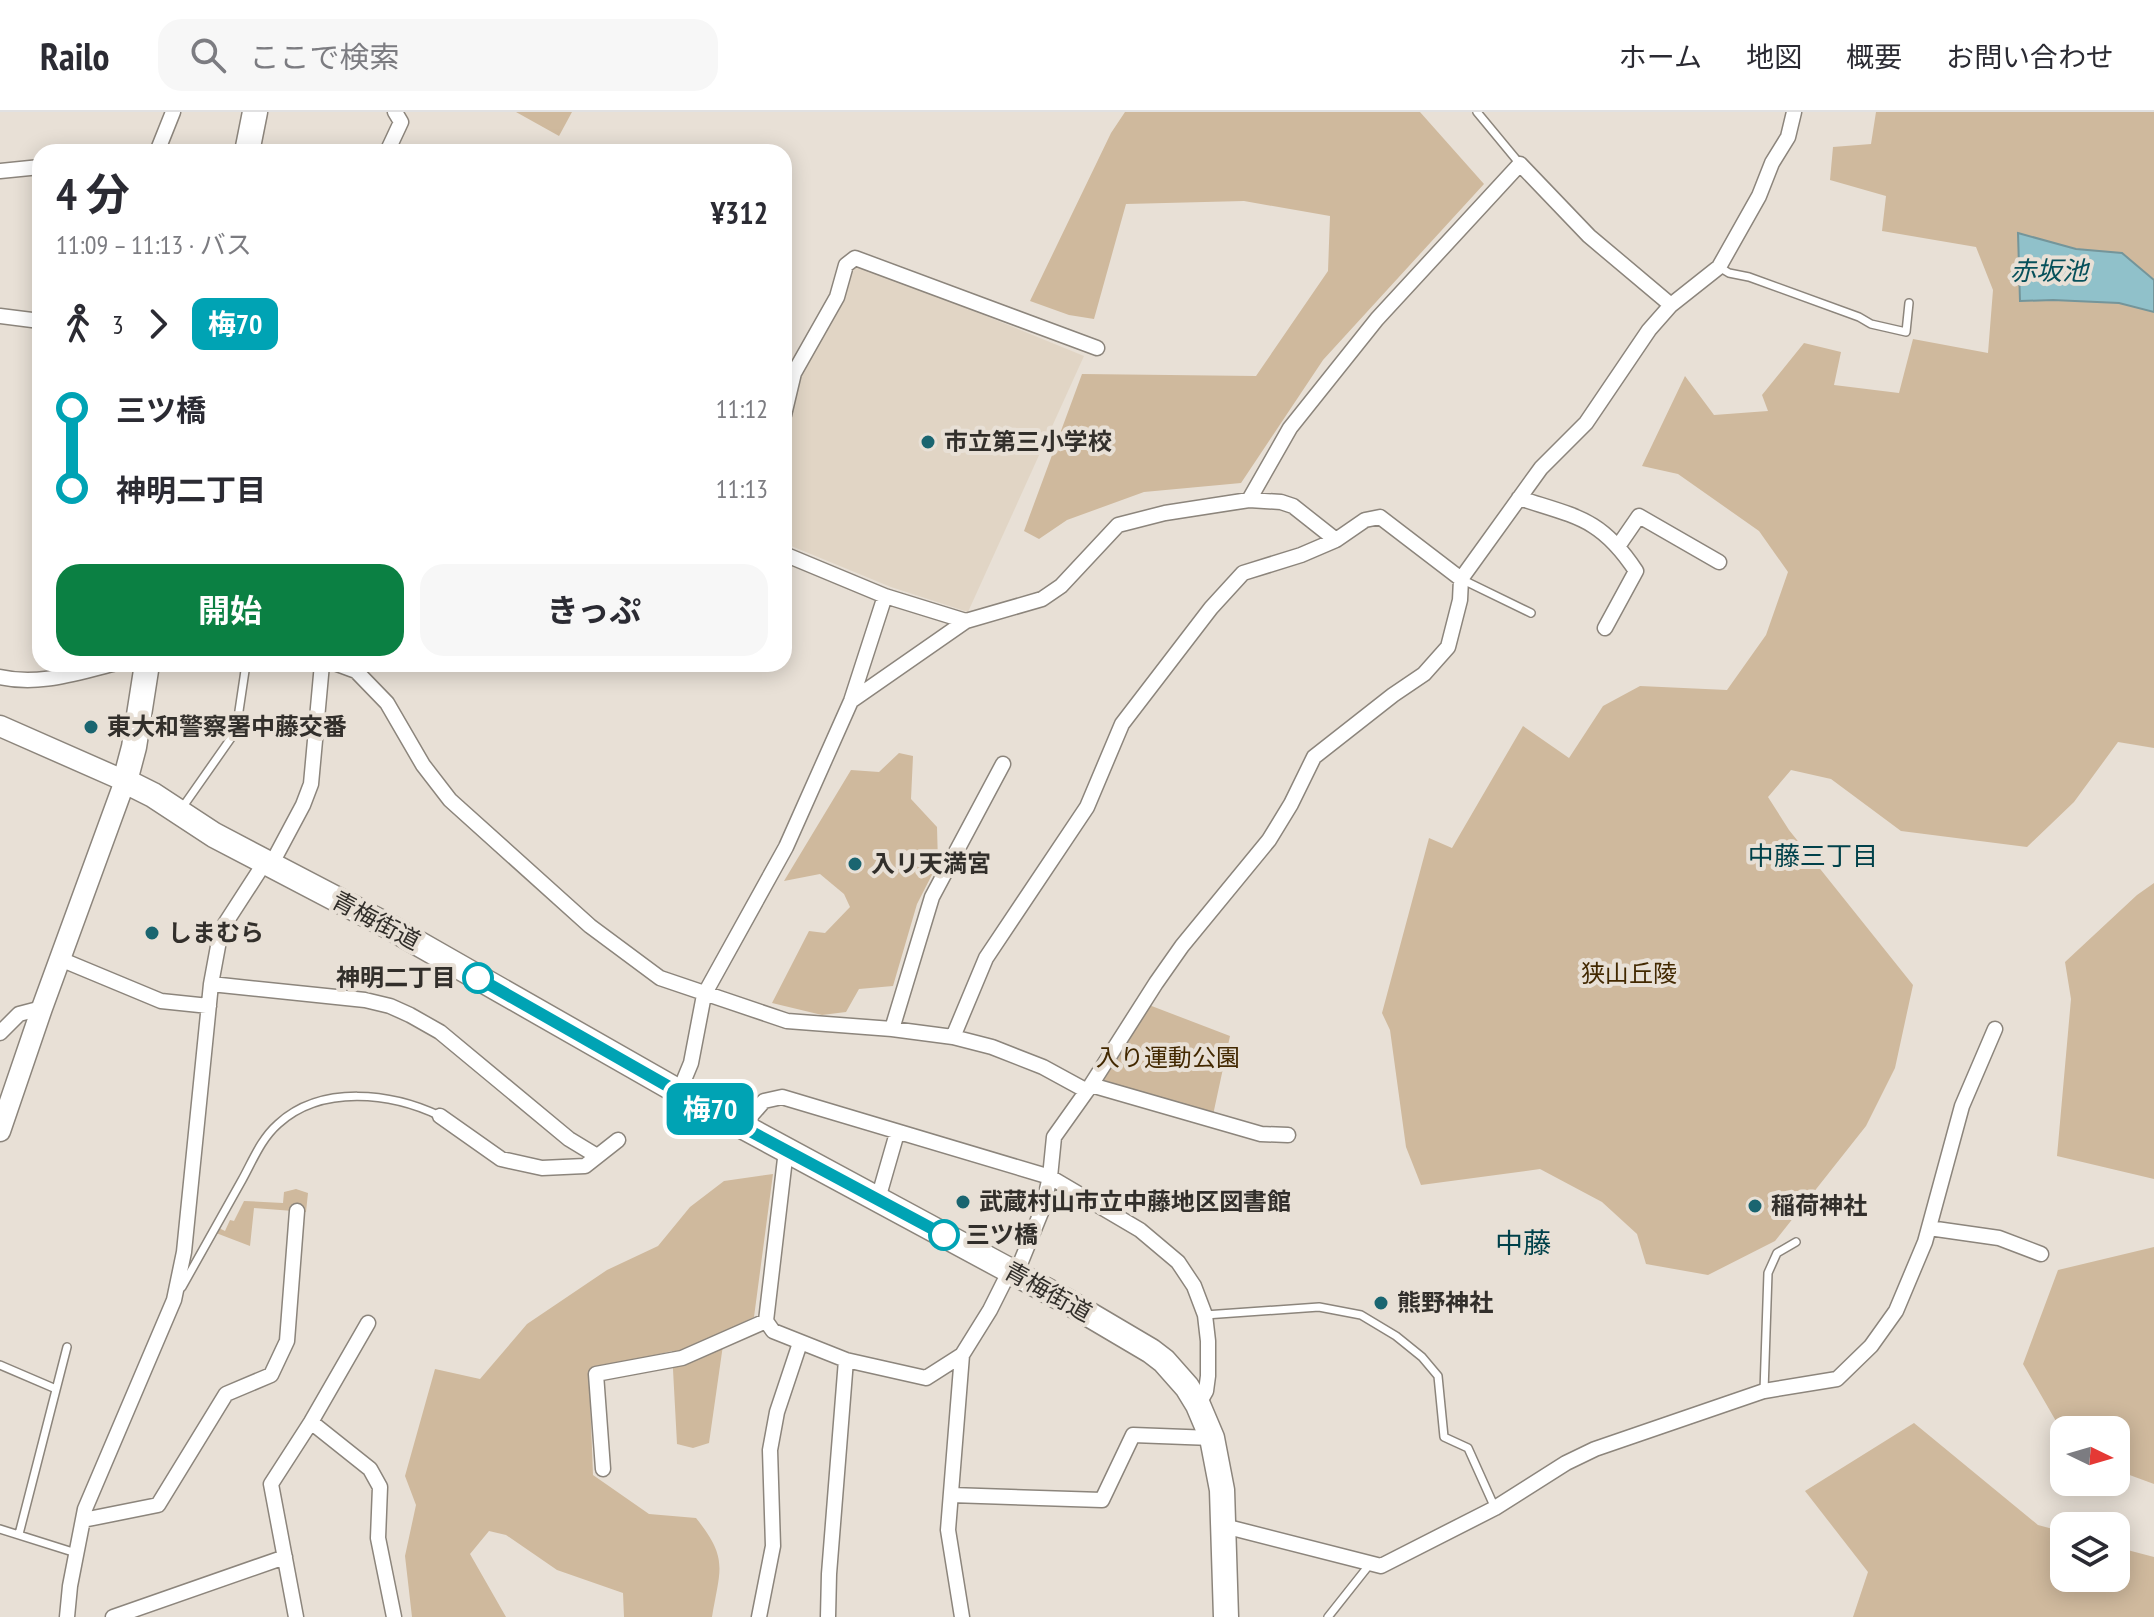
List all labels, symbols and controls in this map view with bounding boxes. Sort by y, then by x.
search box [158,19,718,91]
text: Railo [40,31,110,80]
icon: search [186,33,230,77]
text: ここで検索 [250,37,400,76]
text: ホーム [1619,38,1702,75]
text: 地図 [1746,38,1802,75]
text: 概要 [1846,38,1902,75]
text: お問い合わせ [1946,38,2114,75]
text: 4 分 [56,165,130,222]
text: ¥312 [711,193,768,232]
text: 11:09 – 11:13 · バス [56,228,252,261]
water label: 赤坂池 [2010,254,2091,287]
icon: walk [56,302,100,346]
icon: forward [136,302,180,346]
text: 梅70 [208,305,262,342]
text: 3 [112,308,124,341]
text: 三ツ橋 [116,390,206,429]
text: 11:12 [716,392,768,425]
place label: 市立第三小学校 [944,426,1112,457]
marker: 市立第三小学校 [919,433,937,451]
text: 神明二丁目 [116,470,266,509]
text: 11:13 [716,472,768,505]
button: 開始 [56,564,404,656]
button: きっぷ [420,564,768,656]
place label: 東大和警察署中藤交番 [107,711,347,742]
marker: 東大和警察署中藤交番 [82,718,100,736]
district label: 中藤三丁目 [1748,839,1878,872]
place label: 入リ天満宮 [871,848,991,879]
marker: 入リ天満宮 [846,855,864,873]
street label: 青梅街道 [327,884,426,957]
place label: しまむら [168,917,264,948]
marker: しまむら [143,924,161,942]
park label: 狭山丘陵 [1581,958,1677,989]
place label: 神明二丁目 [336,962,456,993]
marker: 神明二丁目 [463,963,493,993]
park label: 入り運動公園 [1096,1042,1240,1073]
line badge: 梅70 [664,1083,756,1135]
text: 梅70 [683,1090,737,1127]
place label: 武蔵村山市立中藤地区図書館 [979,1186,1291,1217]
place label: 稲荷神社 [1771,1190,1867,1221]
marker: 武蔵村山市立中藤地区図書館 [954,1193,972,1211]
marker: 稲荷神社 [1746,1197,1764,1215]
place label: 三ツ橋 [966,1219,1038,1250]
marker: 三ツ橋 [929,1220,959,1250]
district label: 中藤 [1495,1224,1551,1261]
street label: 青梅街道 [999,1255,1098,1328]
place label: 熊野神社 [1397,1287,1493,1318]
marker: 熊野神社 [1372,1294,1390,1312]
north arrow [2050,1416,2130,1496]
map controls [2050,1416,2130,1592]
button: layers [2050,1512,2130,1592]

